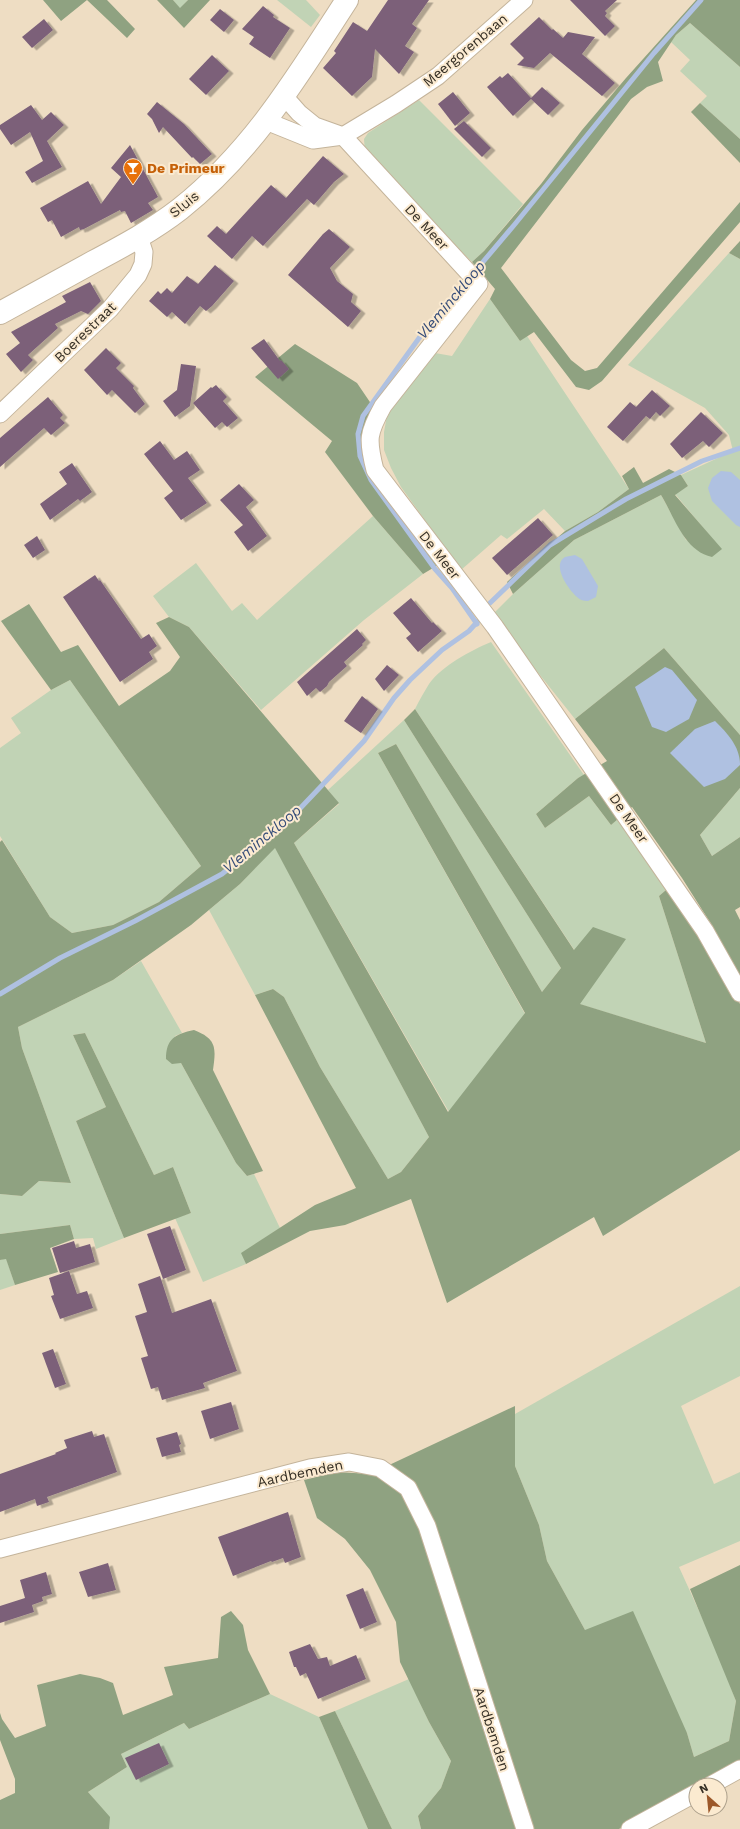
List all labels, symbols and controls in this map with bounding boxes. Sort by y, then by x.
street label: Meergorenbaan [420,10,510,90]
bar icon: De Primeur [122,157,144,185]
place label: De Primeur [147,160,225,176]
street label: Sluis [166,187,202,221]
street label: De Meer [402,201,452,253]
water label: Vleminckloop [413,257,489,343]
street label: Boerestraat [51,299,119,365]
street label: De Meer [416,528,464,582]
street label: De Meer [606,790,652,846]
water label: Vleminckloop [219,801,305,877]
street label: Aardbemden [256,1456,344,1490]
street label: Aardbemden [471,1685,513,1773]
north arrow [688,1777,728,1817]
text: N [697,1781,710,1796]

